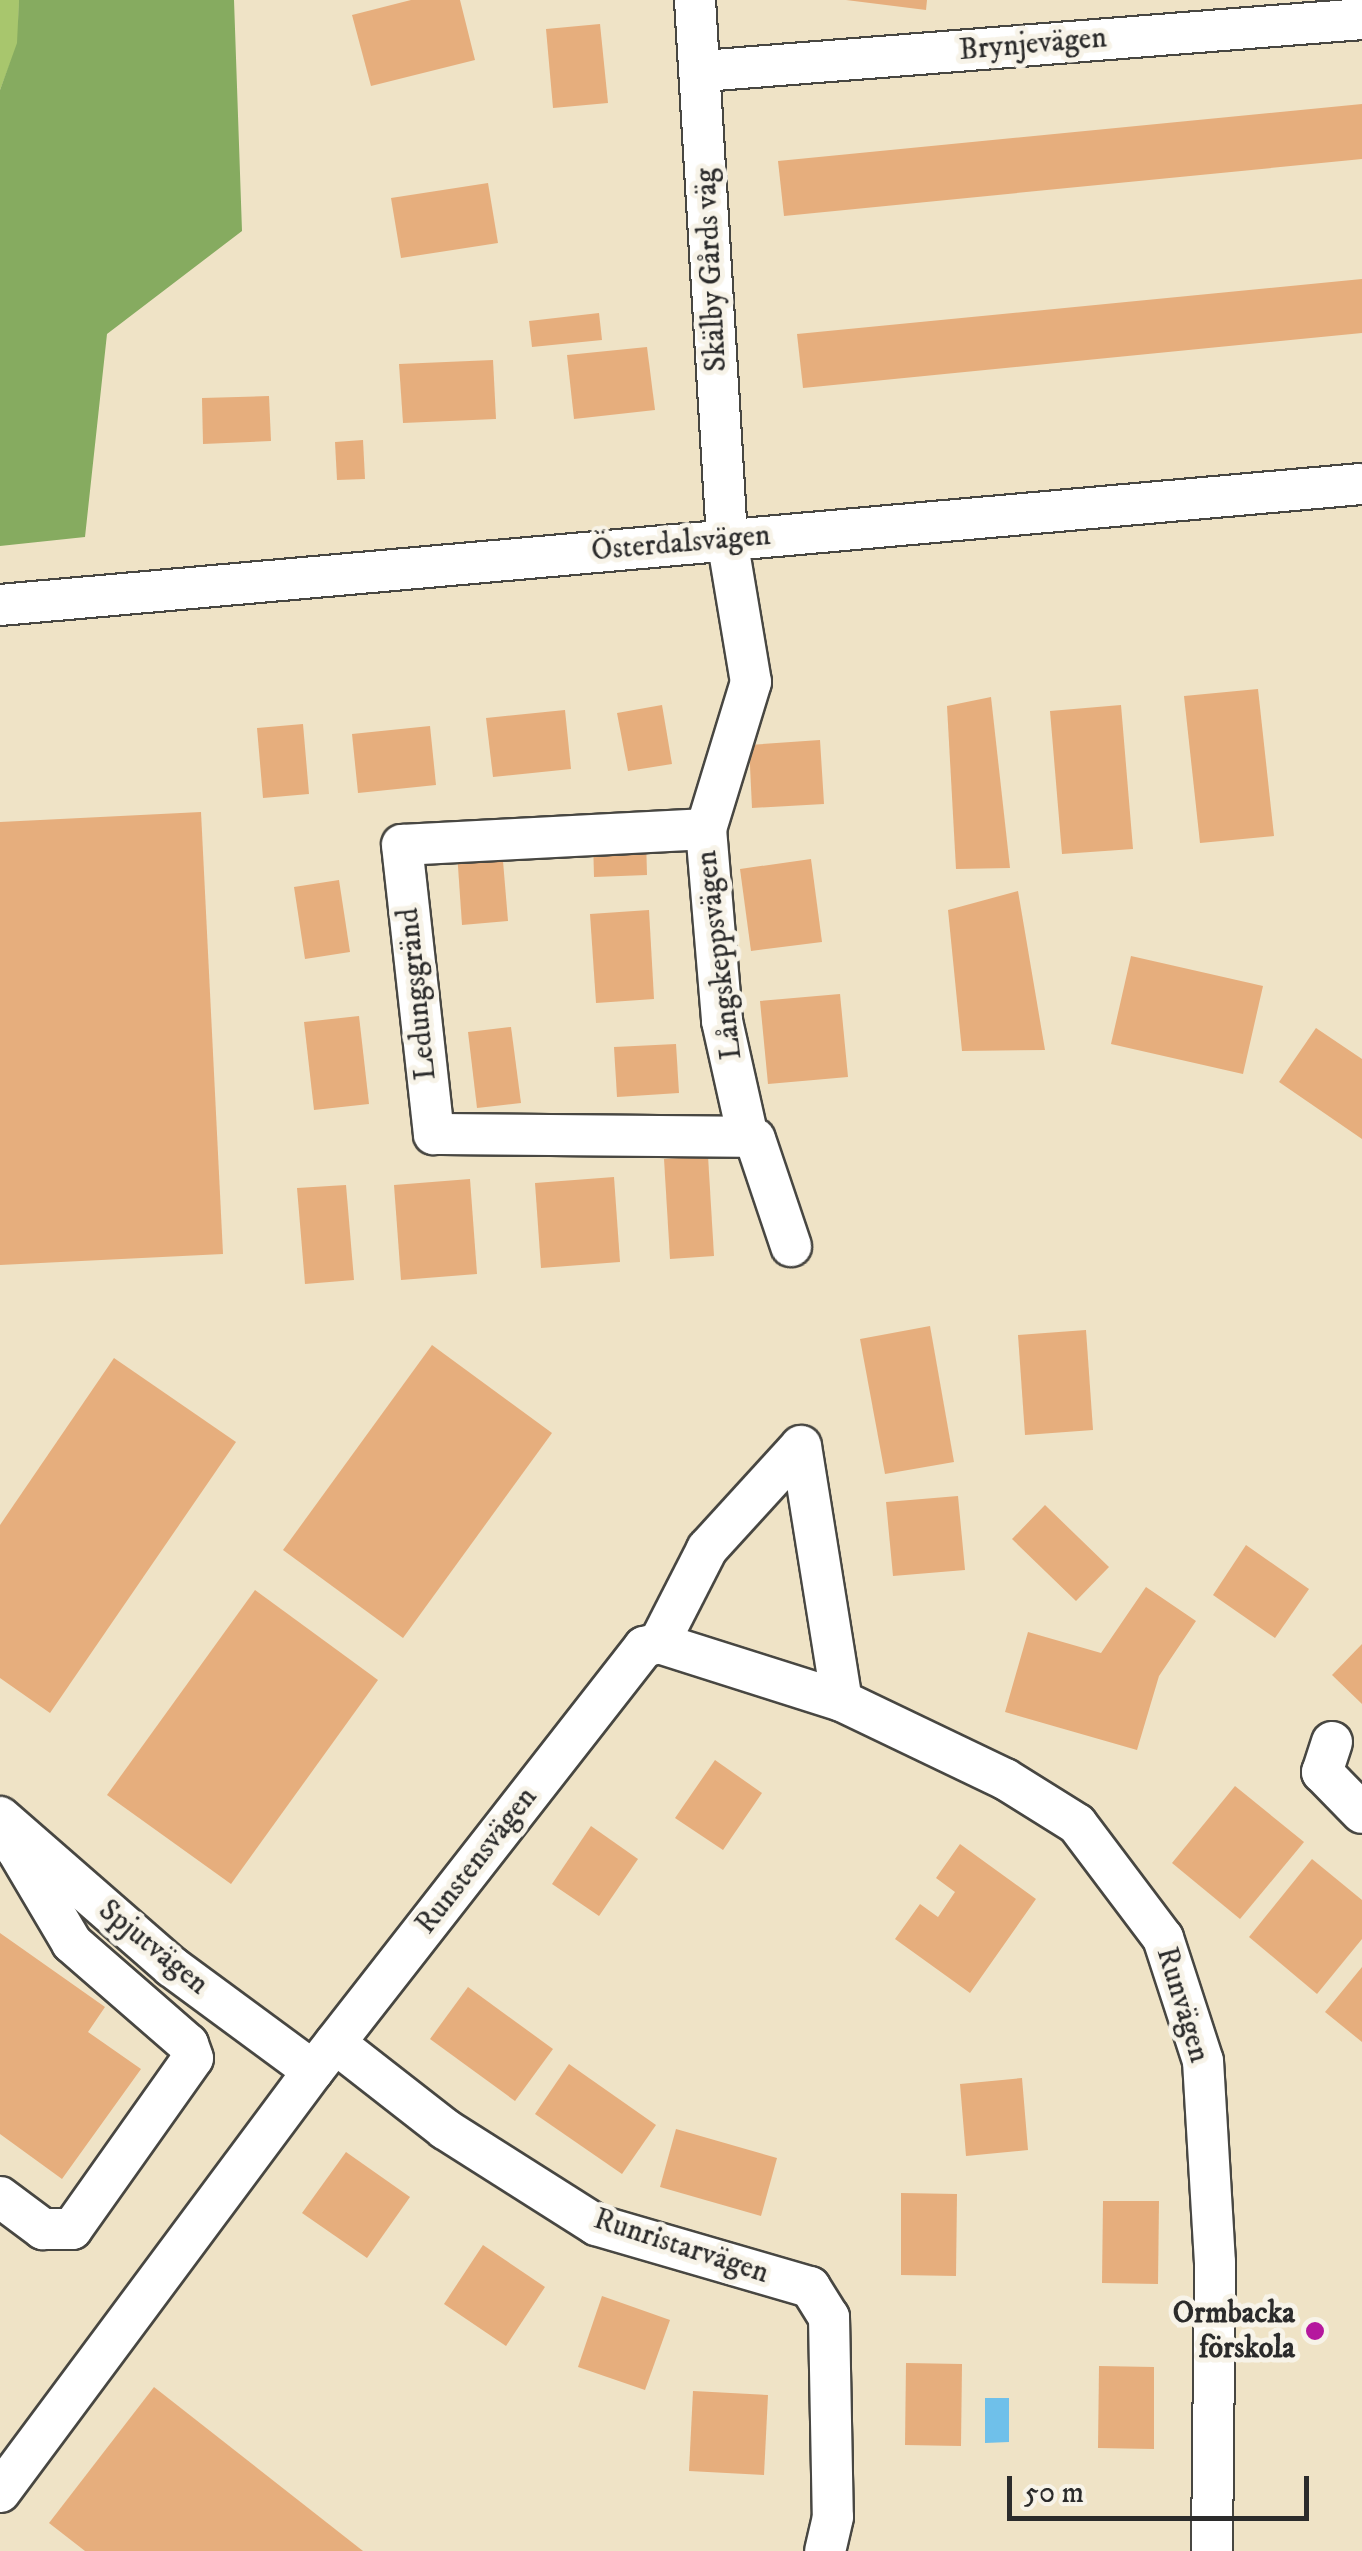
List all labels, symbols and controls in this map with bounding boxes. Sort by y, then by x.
street label: Brynjevägen [958,21,1108,69]
street label: Skälby Gårds väg [689,167,735,373]
street label: Österdalsvägen [590,518,772,570]
street label: Långskeppsvägen [689,848,751,1062]
street label: Ledungsgränd [391,906,445,1082]
street label: Runstensvägen [408,1780,546,1942]
street label: Spjutvägen [91,1893,215,2003]
street label: Runvägen [1147,1943,1217,2067]
street label: Runristarvägen [589,2202,773,2292]
place label: Ormbacka förskola [1173,2296,1295,2366]
marker: Ormbacka förskola [1304,2320,1326,2342]
scale bar [1012,2456,1314,2518]
text: 50 m [1024,2475,1084,2512]

